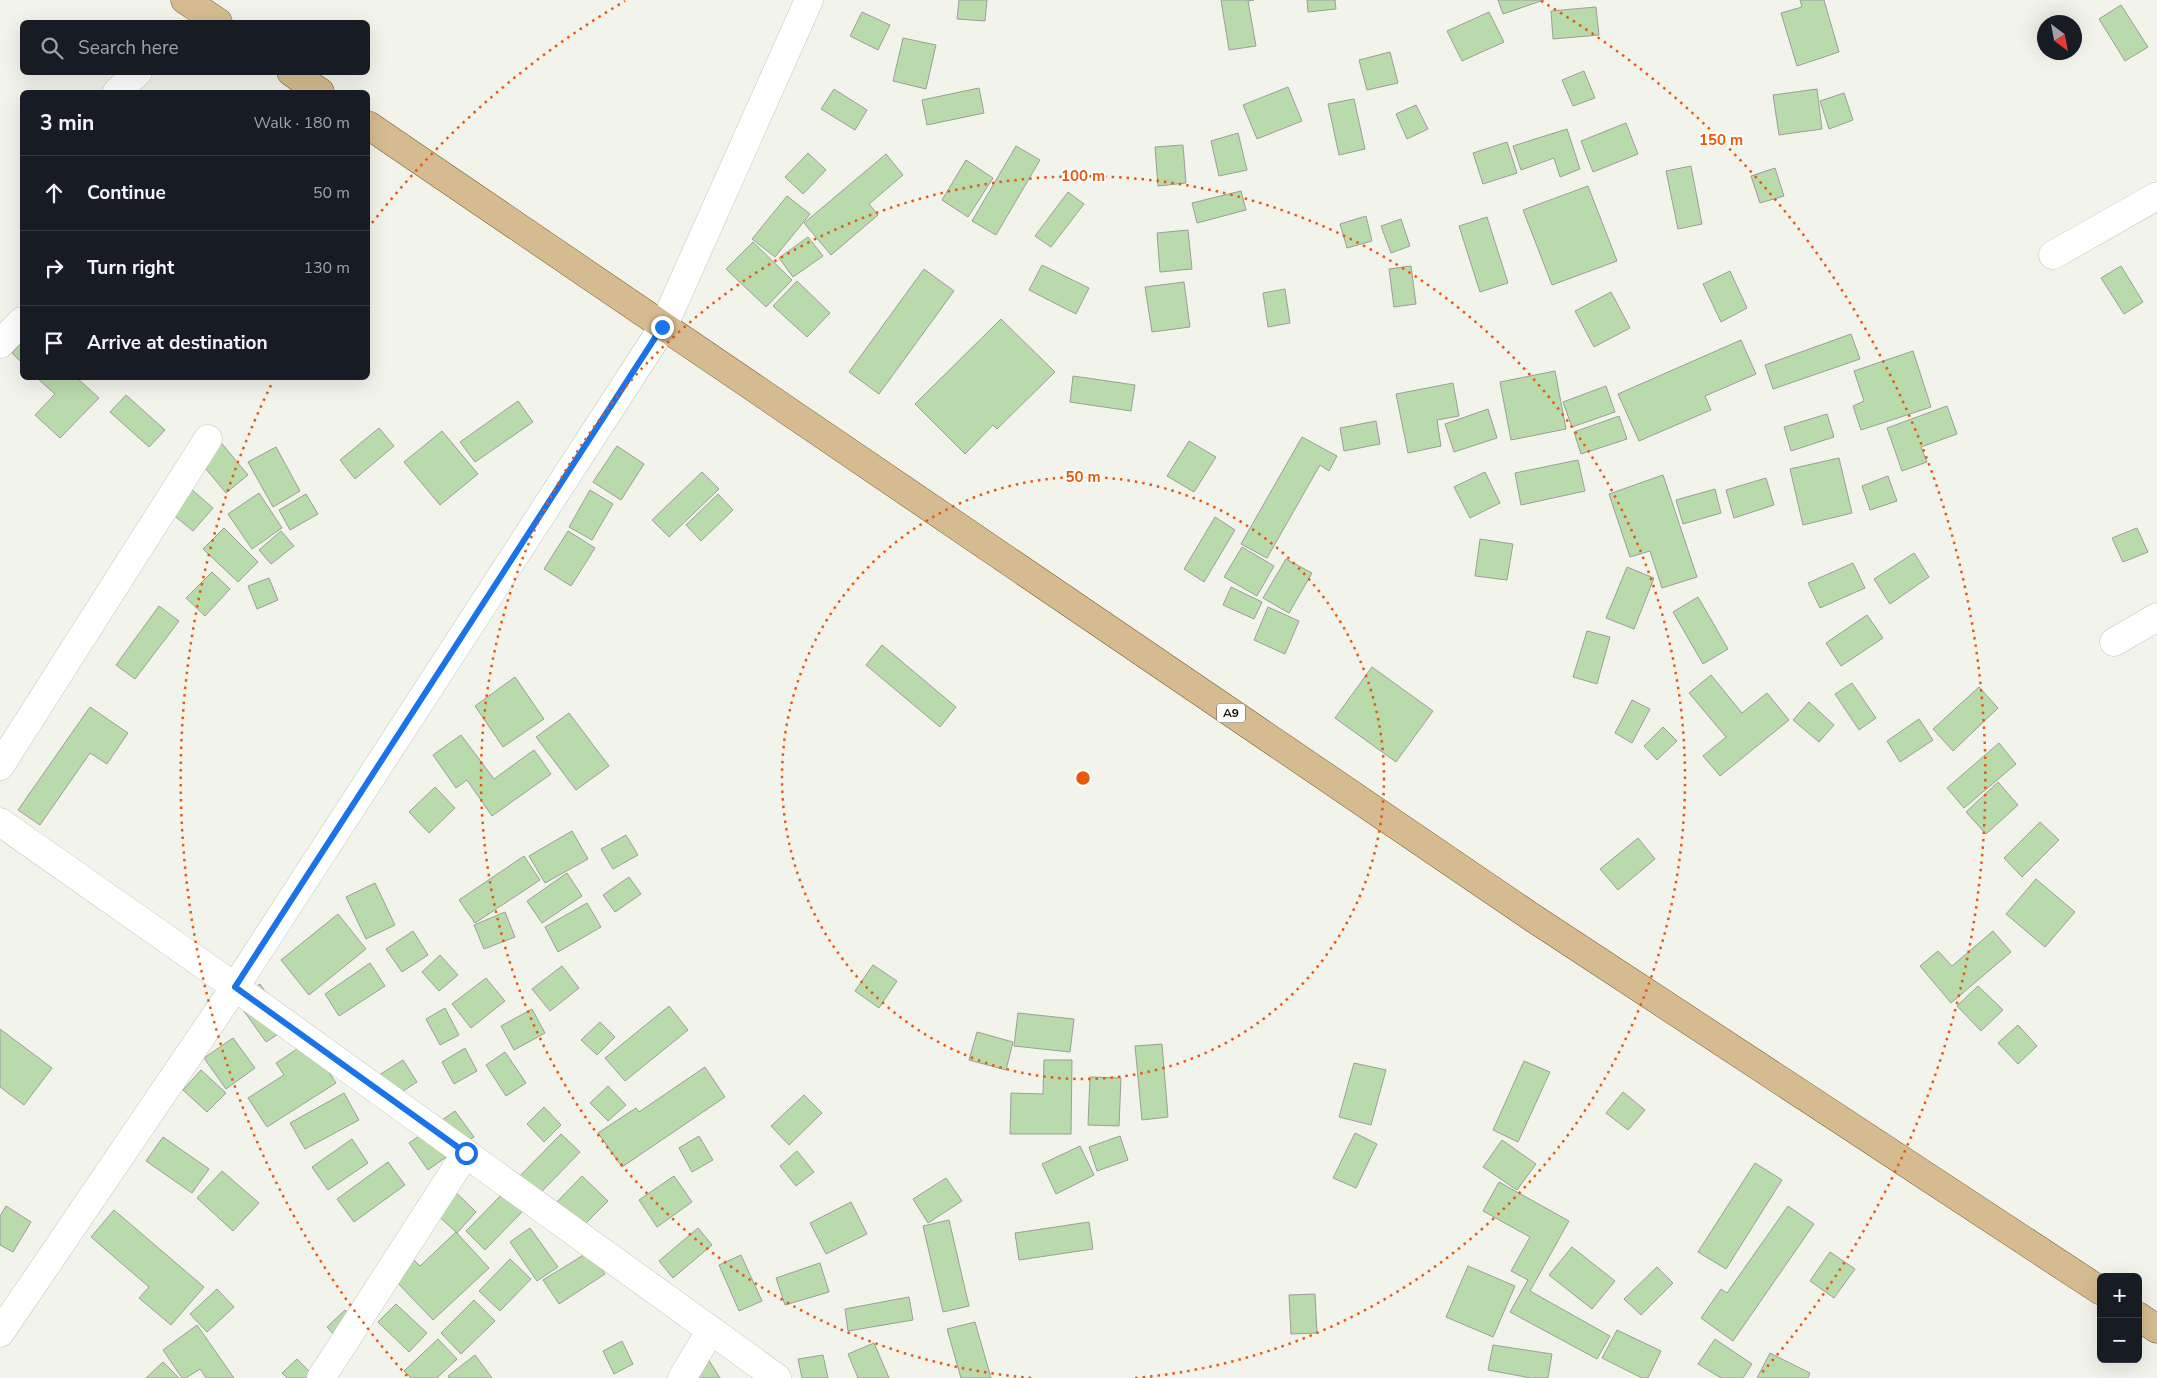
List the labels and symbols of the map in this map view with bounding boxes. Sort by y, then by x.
north arrow [2037,15,2082,60]
text: 150 m [1699,130,1743,150]
text: 100 m [1061,166,1105,186]
route end [651,316,674,339]
text: 50 m [1065,467,1101,487]
road number: A9 [1217,704,1245,722]
centre of rings [1074,769,1092,787]
route start [455,1142,478,1165]

